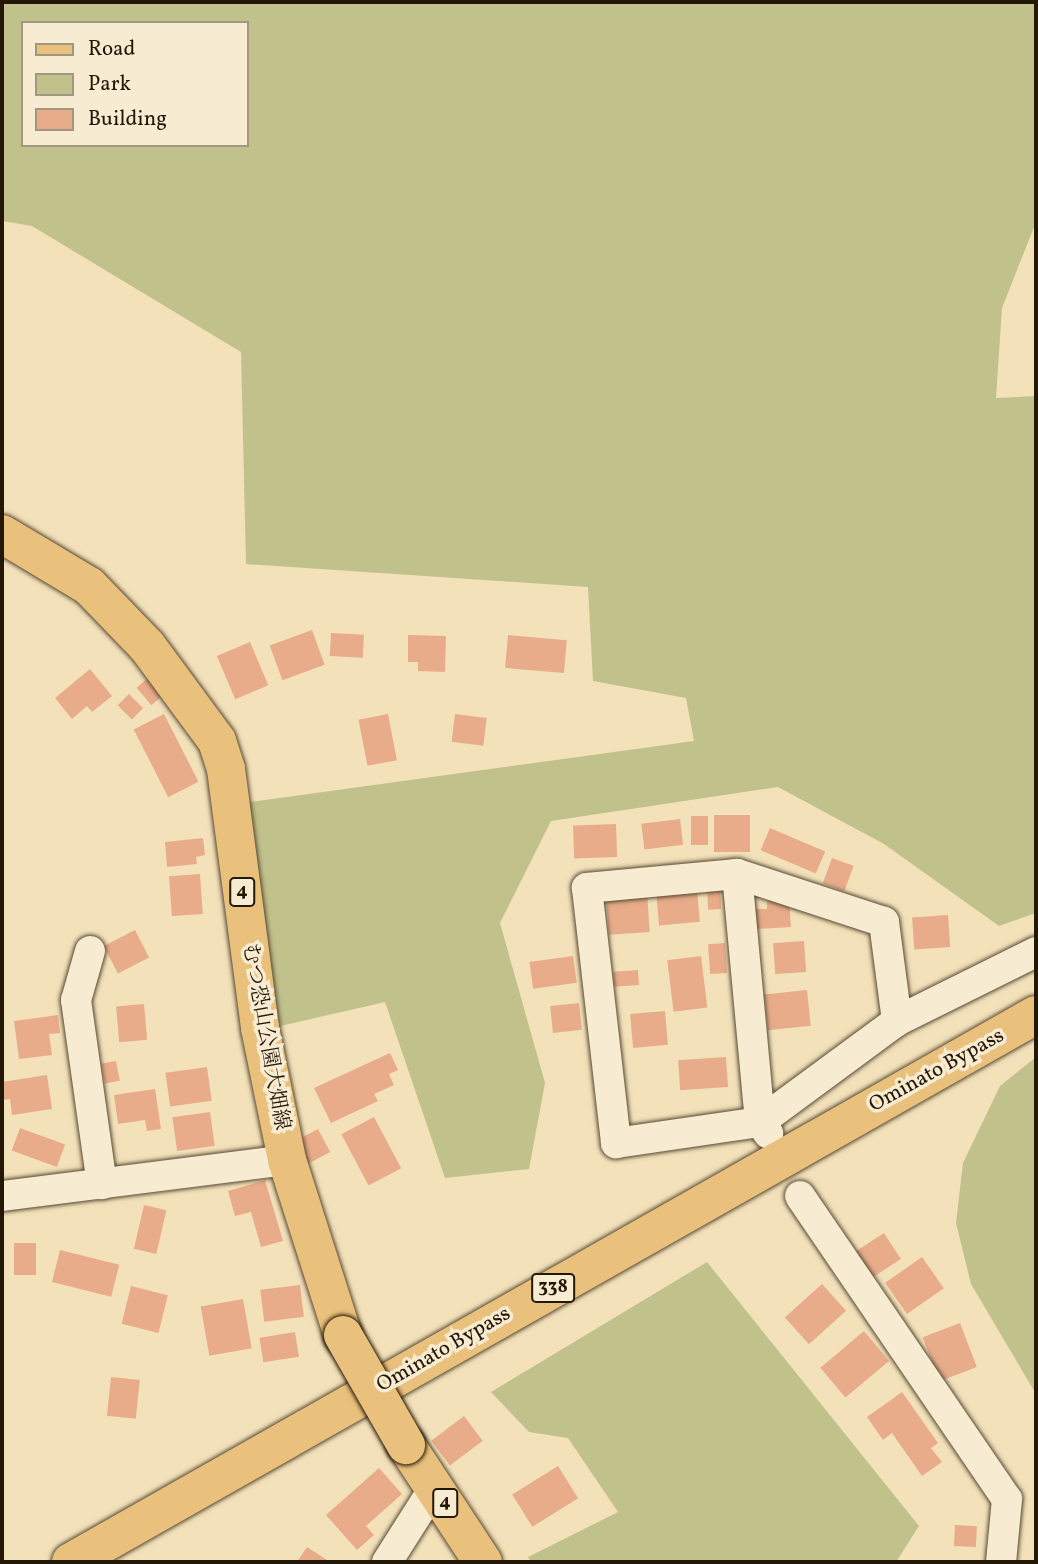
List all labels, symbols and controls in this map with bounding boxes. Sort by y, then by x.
legend [21,21,248,147]
text: Road [88,35,135,64]
text: Park [88,70,131,99]
text: Building [88,105,167,134]
road number: 4 [228,876,256,908]
street label: むつ恐山公園大畑線 [236,942,294,1132]
street label: Ominato Bypass [865,1024,1009,1118]
road number: 338 [530,1272,576,1304]
street label: Ominato Bypass [373,1301,515,1399]
road number: 4 [431,1488,459,1518]

